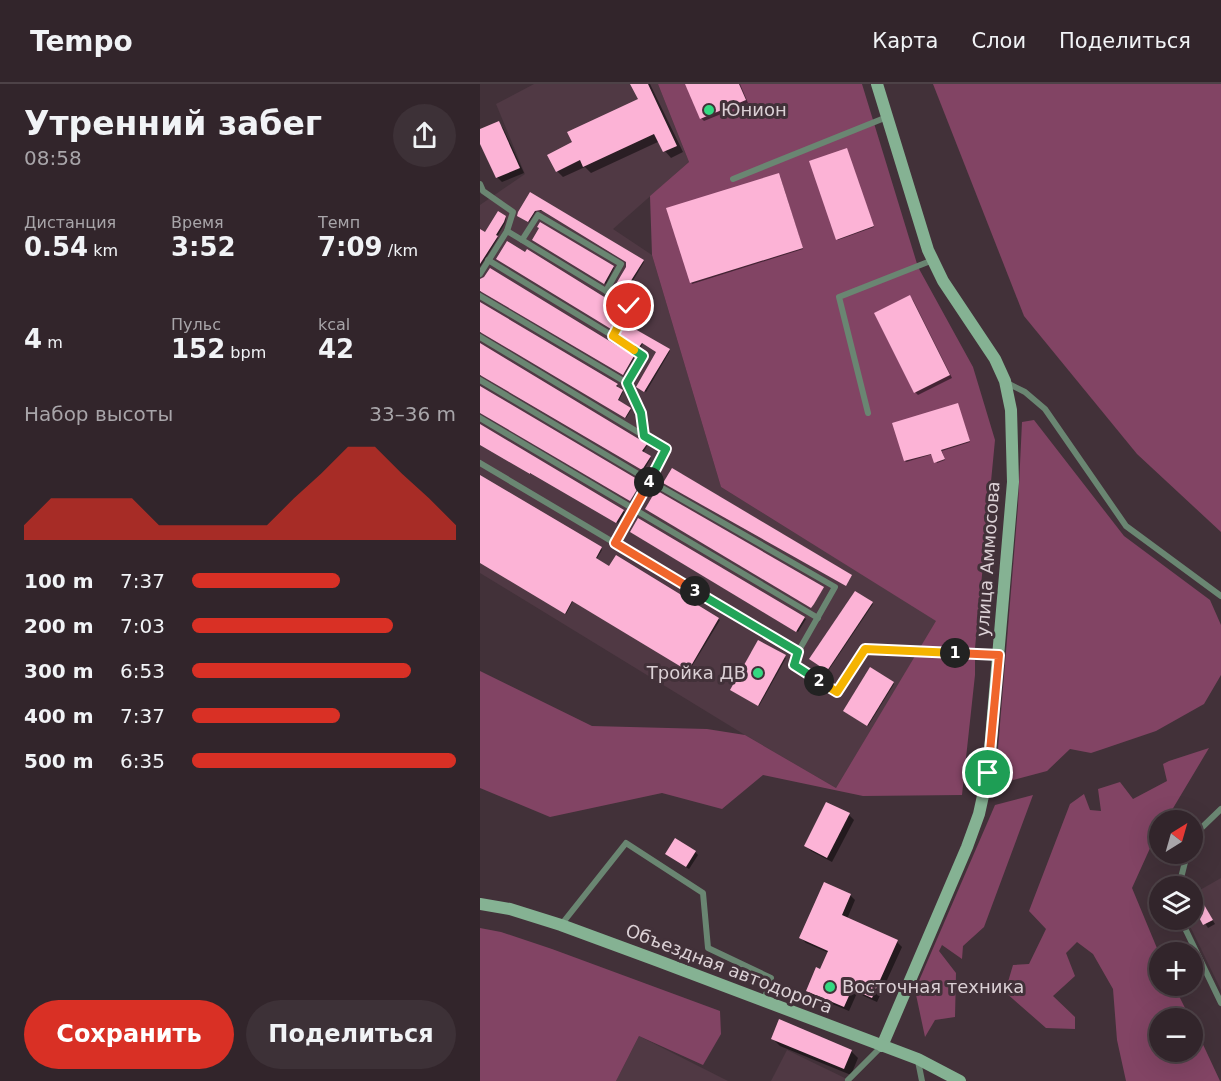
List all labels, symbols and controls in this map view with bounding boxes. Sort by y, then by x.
text: Tempo [30,25,133,58]
text: Карта [872,29,938,53]
text: Слои [971,29,1026,53]
text: Поделиться [1059,29,1191,53]
place label: Юнион [721,99,787,120]
marker: Юнион [702,103,716,117]
text: Утренний забег [24,104,322,143]
button: share [393,104,456,167]
text: 08:58 [24,146,82,170]
text: Дистанция [24,213,116,232]
text: Время [171,213,224,232]
text: Темп [318,213,360,232]
text: 0.54 [24,232,88,262]
text: 3:52 [171,232,236,262]
text: 7:09 [318,232,383,262]
text: km [88,241,118,260]
text: /km [383,241,418,260]
pin [603,280,654,331]
icon: check [612,289,645,322]
text: Пульс [171,315,221,334]
text: kcal [318,315,350,334]
text: 4 [24,324,42,354]
text: m [42,333,63,352]
text: 152 [171,334,225,364]
text: 42 [318,334,354,364]
text: bpm [225,343,266,362]
text: Набор высоты [24,402,173,426]
text: 33–36 m [369,402,456,426]
pin: 4 [634,467,664,497]
text: 4 [643,472,655,491]
street label: улица Аммосова [972,480,1003,637]
text: 100 m [24,569,94,593]
text: 7:37 [120,569,165,593]
pin: 3 [680,576,710,606]
text: 3 [689,581,701,600]
text: 200 m [24,614,94,638]
text: 7:03 [120,614,165,638]
pin: 1 [940,638,970,668]
text: 1 [949,643,961,662]
text: 300 m [24,659,94,683]
text: 6:53 [120,659,165,683]
place label: Тройка ДВ [646,662,746,683]
marker: Тройка ДВ [751,666,765,680]
pin: 2 [804,666,834,696]
text: 2 [813,671,825,690]
text: 400 m [24,704,94,728]
text: 7:37 [120,704,165,728]
pin [962,747,1013,798]
text: 500 m [24,749,94,773]
text: 6:35 [120,749,165,773]
icon: arrive [971,756,1004,789]
north arrow [1149,810,1203,864]
map controls [1149,810,1203,1062]
button: layers [1149,876,1203,930]
street label: Объездная автодорога [623,919,836,1018]
button: + [1149,942,1203,996]
place label: Восточная техника [842,976,1024,997]
marker: Восточная техника [823,980,837,994]
button: Сохранить [24,1000,234,1069]
button: Поделиться [246,1000,456,1069]
button: − [1149,1008,1203,1062]

